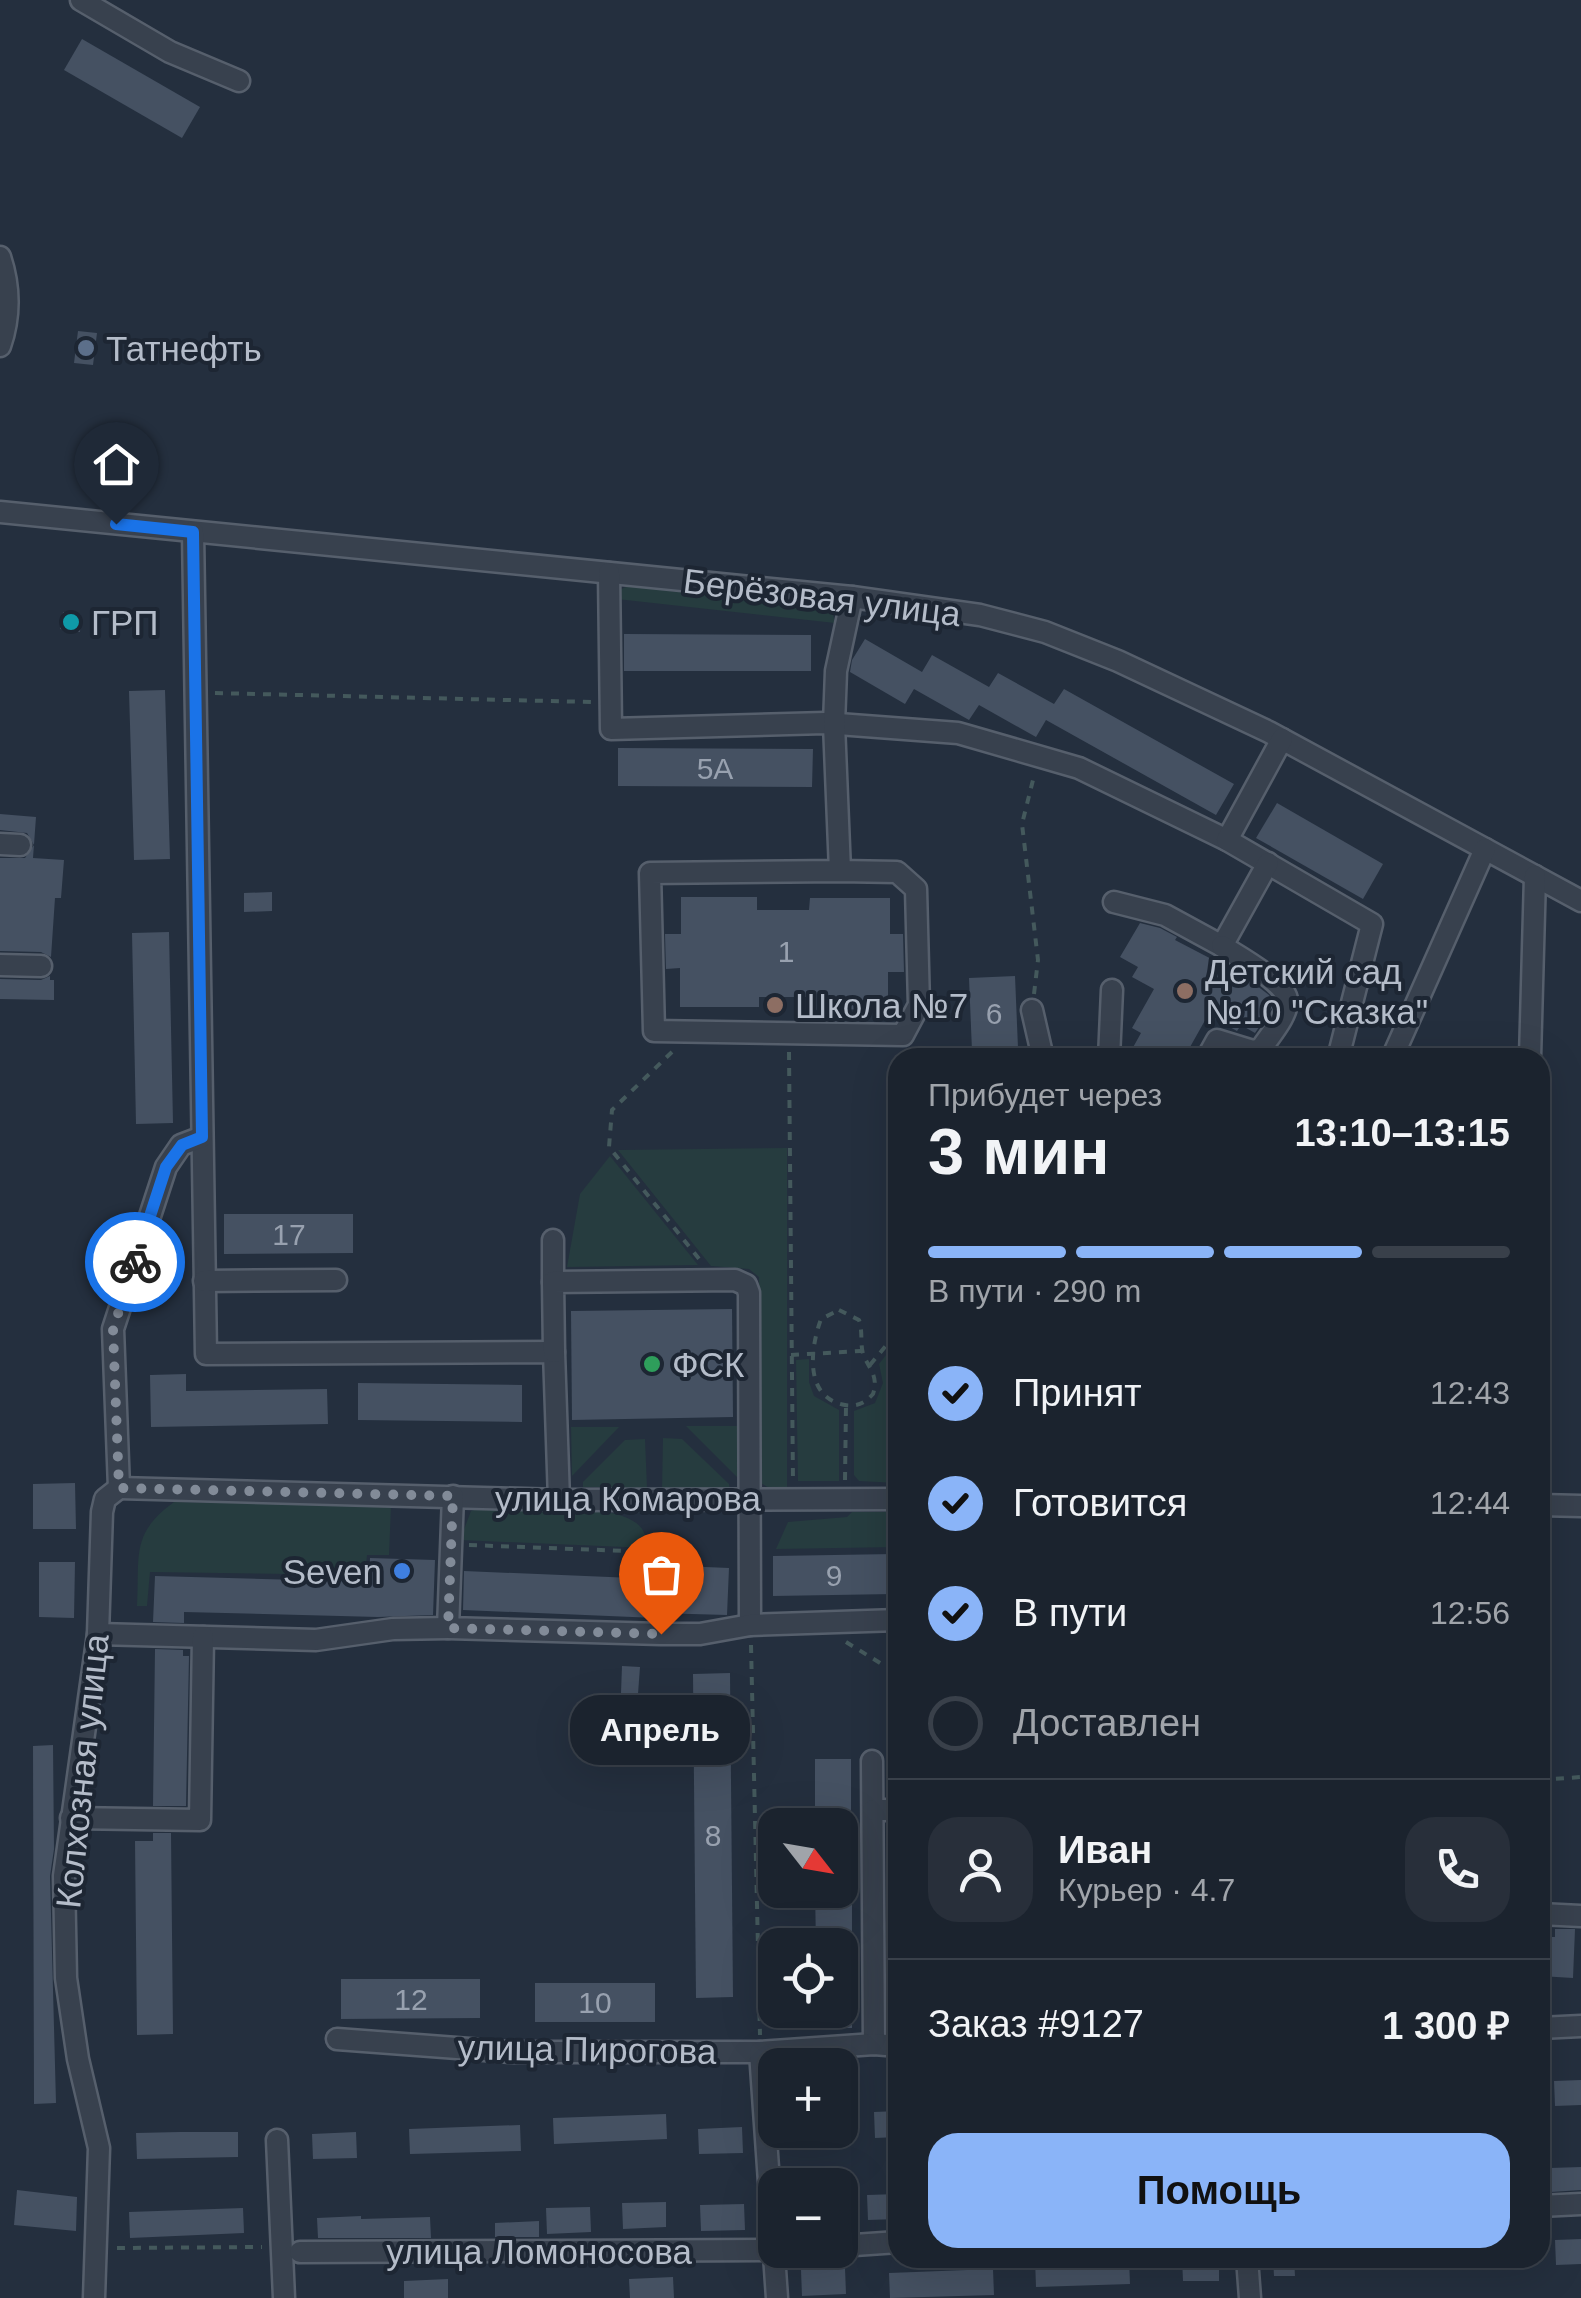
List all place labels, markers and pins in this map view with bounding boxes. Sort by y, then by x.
place label: Татнефть [106,329,262,368]
marker: Татнефть [75,337,97,359]
pin [74,422,159,525]
place label: ГРП [91,603,158,642]
marker: ГРП [60,611,82,633]
place label: Детский сад №10 "Сказка" [1205,952,1428,1031]
marker: Детский сад №10 "Сказка" [1174,980,1196,1002]
place label: Школа №7 [795,986,968,1025]
marker: Школа №7 [764,994,786,1016]
place label: ФСК [672,1345,745,1384]
marker: ФСК [641,1353,663,1375]
pin [619,1532,704,1635]
place label: Seven [283,1552,382,1591]
marker: Seven [391,1560,413,1582]
callout: Апрель [571,1694,751,1764]

